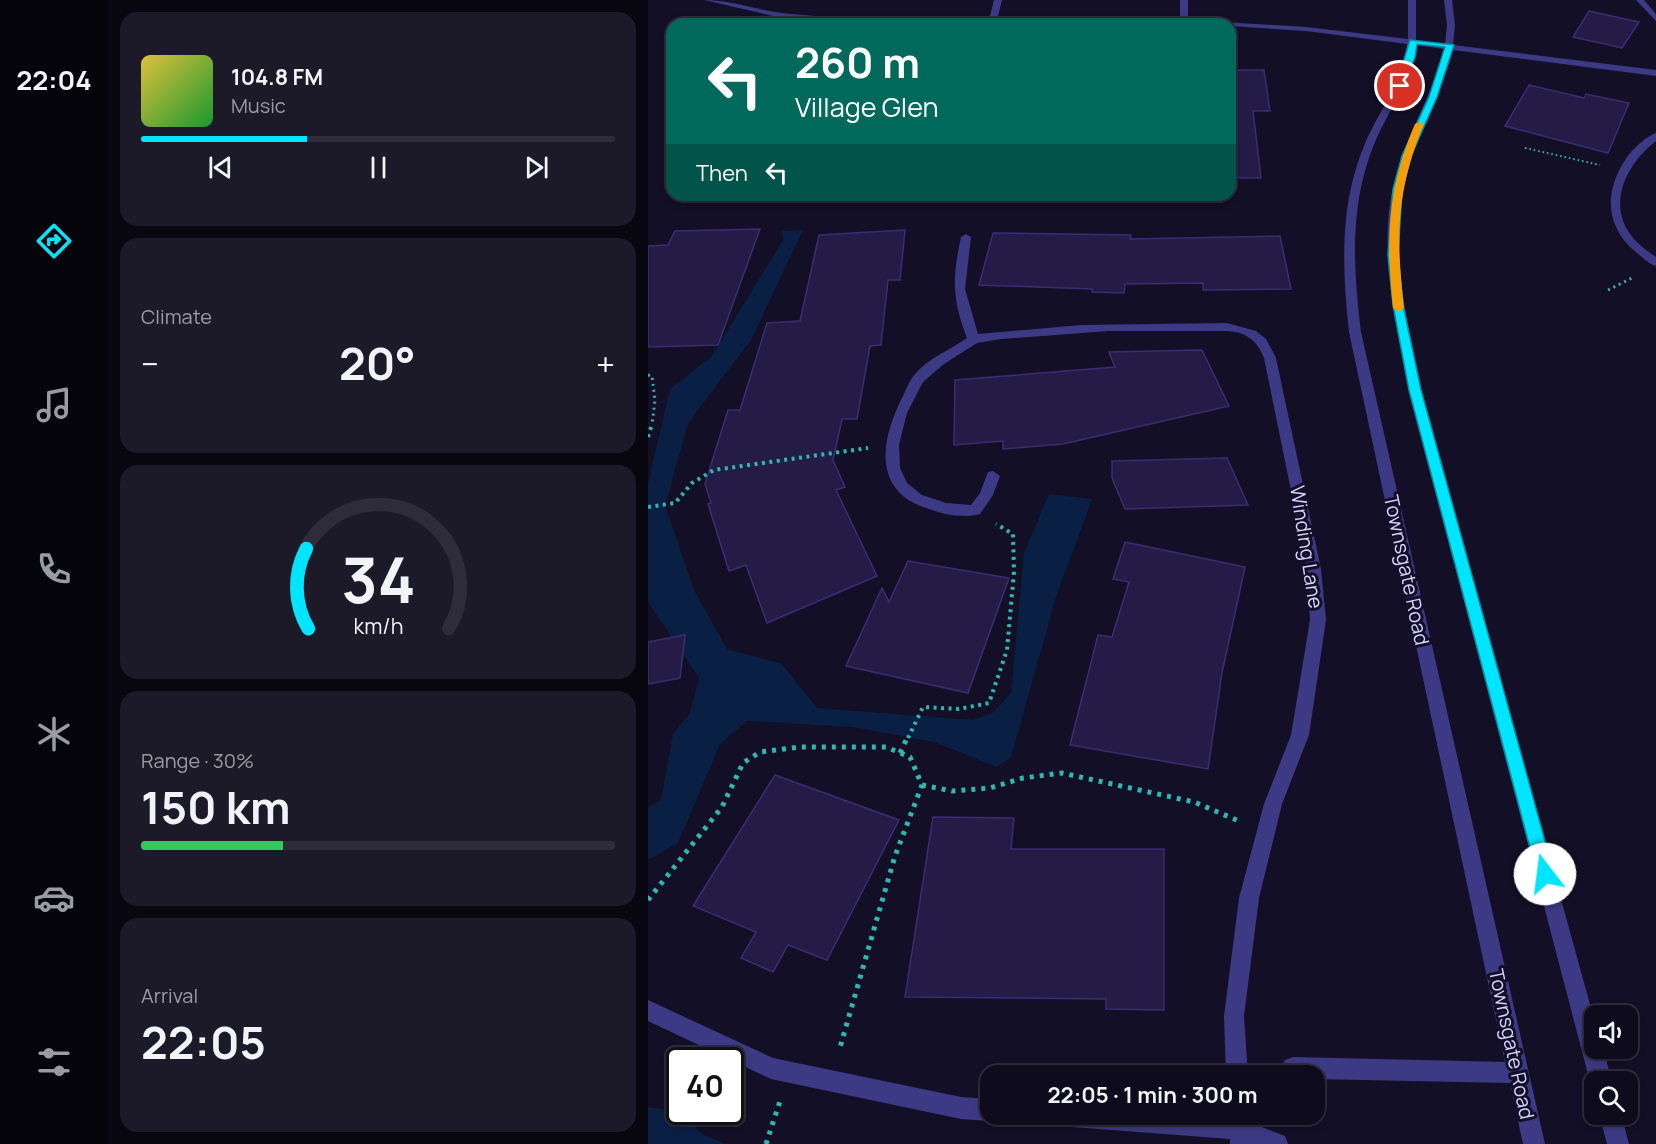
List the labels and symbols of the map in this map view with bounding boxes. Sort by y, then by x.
pin [1374,60,1425,111]
street label: Winding Lane [1284,484,1330,610]
street label: Townsgate Road [1378,492,1436,648]
position arrow [1513,842,1577,906]
street label: Townsgate Road [1483,966,1541,1122]
speed limit sign: 40 [666,1047,744,1125]

